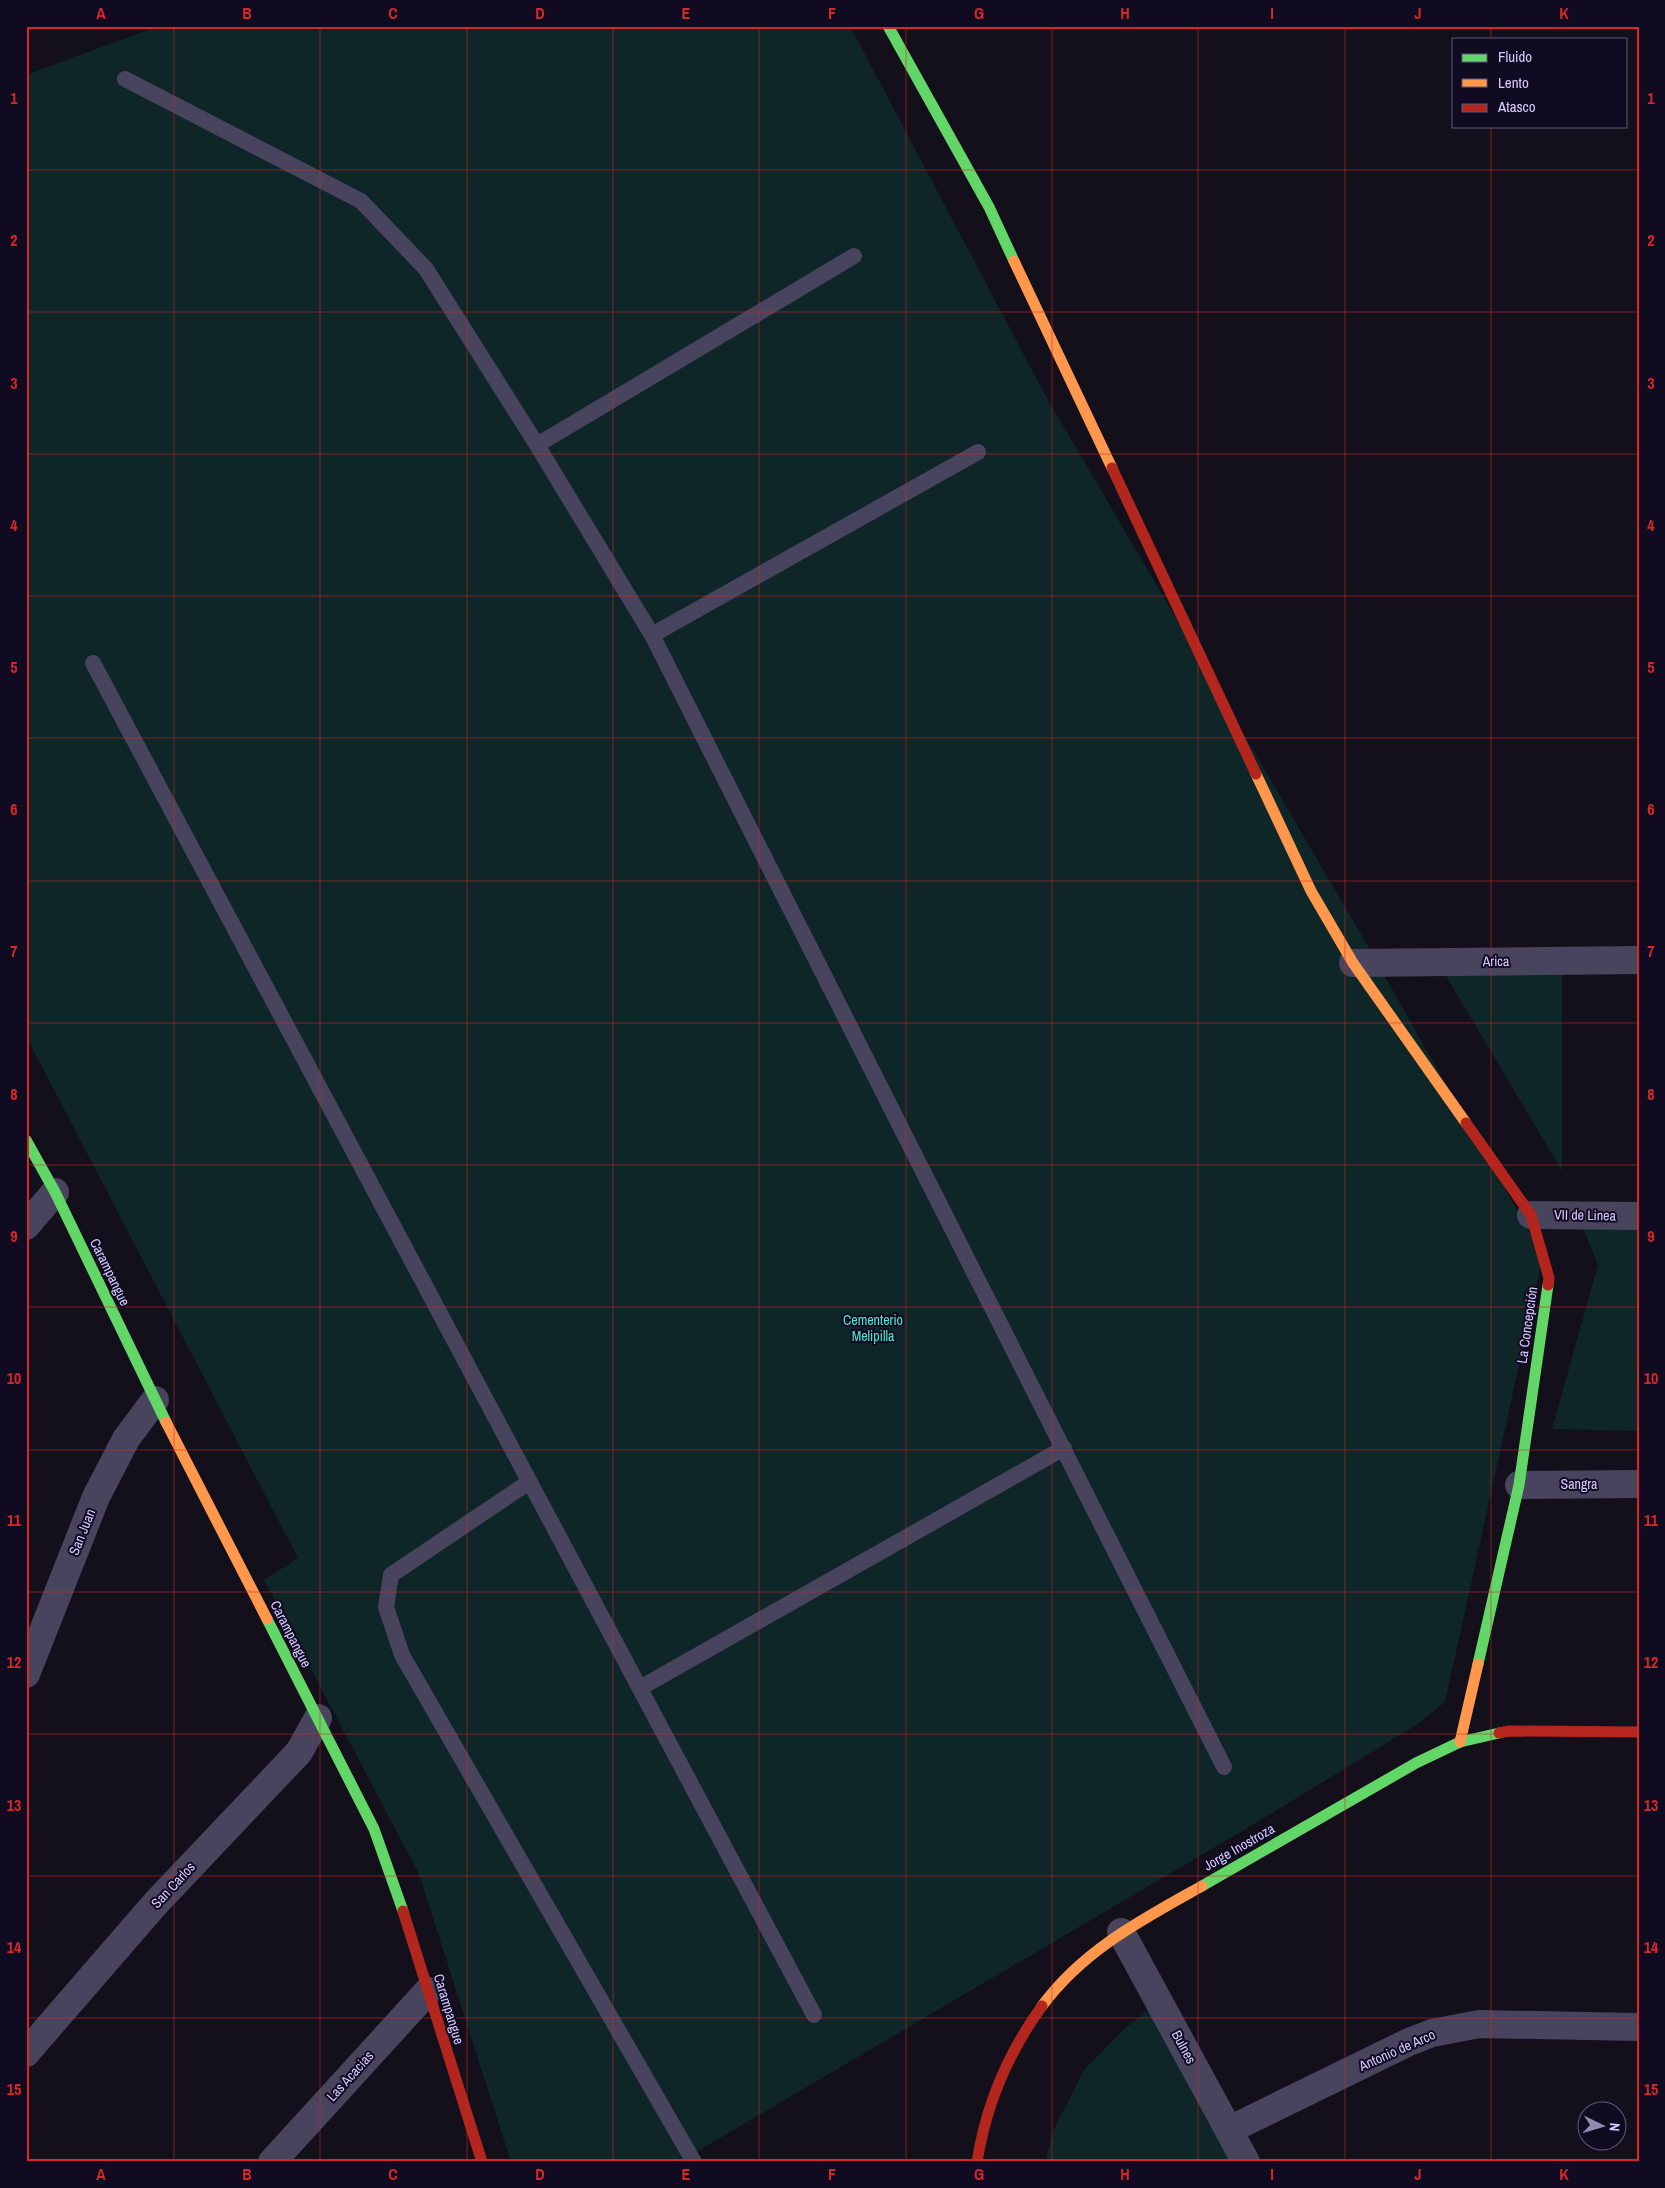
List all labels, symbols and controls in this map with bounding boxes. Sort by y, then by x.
text: A [96,2,106,24]
text: B [242,2,252,24]
text: C [388,2,398,24]
text: D [535,2,545,24]
text: E [682,2,691,24]
text: F [828,2,836,24]
text: G [974,2,984,24]
text: H [1120,2,1130,24]
text: I [1270,2,1274,24]
text: J [1414,2,1422,24]
text: K [1559,2,1569,24]
legend [1452,38,1628,128]
text: Fluido [1498,46,1532,67]
text: Lento [1498,72,1529,93]
text: 1 [10,87,18,109]
text: 1 [1647,87,1655,109]
text: Atasco [1497,96,1536,117]
text: 2 [10,229,18,251]
text: 2 [1647,229,1655,251]
text: 3 [10,372,18,394]
text: 3 [1647,372,1655,394]
text: 4 [10,514,18,536]
text: 4 [1647,514,1655,536]
text: 5 [10,656,18,678]
text: 5 [1647,656,1655,678]
text: 6 [10,798,18,820]
text: 6 [1647,798,1655,820]
text: 7 [10,940,18,962]
text: 7 [1647,940,1655,962]
street label: Arica [1481,952,1510,970]
text: 8 [10,1083,18,1105]
text: 8 [1647,1083,1655,1105]
street label: VII de Linea [1554,1205,1617,1225]
text: 9 [10,1225,18,1247]
text: 9 [1647,1225,1655,1247]
street label: Carampangue [86,1235,134,1309]
street label: La Concepción [1513,1286,1541,1364]
park label: Cementerio Melipilla [843,1311,903,1345]
text: 10 [7,1367,21,1389]
text: 10 [1644,1367,1658,1389]
street label: Sangra [1560,1475,1598,1493]
street label: San Juan [65,1506,99,1558]
text: 11 [7,1509,22,1531]
text: 11 [1644,1509,1659,1531]
street label: Carampangue [266,1598,316,1670]
text: 12 [7,1651,21,1673]
text: 12 [1644,1651,1658,1673]
text: 13 [7,1794,21,1816]
text: 13 [1644,1794,1658,1816]
street label: Jorge Inostroza [1200,1819,1278,1875]
street label: San Carlos [147,1858,199,1912]
text: 14 [7,1936,22,1958]
text: 14 [1644,1936,1659,1958]
street label: Carampangue [430,1972,468,2046]
street label: Antonio de Arco [1355,2025,1438,2075]
street label: Bulnes [1168,2027,1200,2067]
street label: Las Acacias [323,2047,378,2105]
text: 15 [7,2078,21,2100]
text: 15 [1644,2078,1658,2100]
north arrow [1578,2100,1628,2150]
text: N [1606,2122,1624,2132]
text: A [96,2163,106,2185]
text: B [242,2163,252,2185]
text: C [388,2163,398,2185]
text: D [535,2163,545,2185]
text: E [682,2163,691,2185]
text: F [828,2163,836,2185]
text: G [974,2163,984,2185]
text: H [1120,2163,1130,2185]
text: I [1270,2163,1274,2185]
text: J [1414,2163,1422,2185]
text: K [1559,2163,1569,2185]

